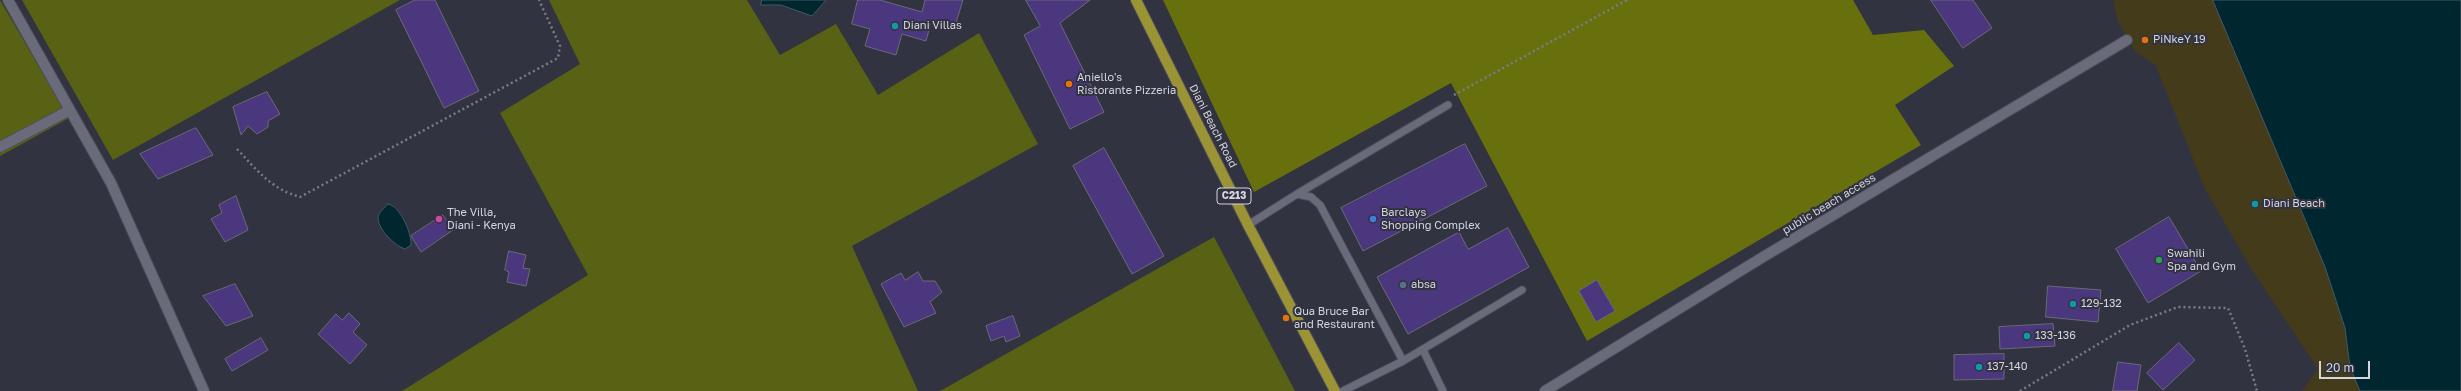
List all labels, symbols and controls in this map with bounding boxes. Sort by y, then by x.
place label: Diani Villas [903,19,962,33]
marker: Diani Villas [890,21,900,31]
place label: PiNkeY 19 [2153,33,2206,47]
marker: PiNkeY 19 [2140,35,2150,45]
place label: Aniello's Ristorante Pizzeria [1077,71,1176,97]
marker: Aniello's Ristorante Pizzeria [1064,79,1074,89]
street label: Diani Beach Road [1186,82,1240,170]
street label: public beach access [1780,171,1878,237]
road number: C213 [1217,188,1251,204]
place label: Diani Beach [2263,197,2325,211]
marker: Diani Beach [2250,199,2260,209]
place label: The Villa, Diani - Kenya [447,206,516,232]
place label: Barclays Shopping Complex [1381,206,1480,232]
marker: The Villa, Diani - Kenya [434,214,444,224]
marker: Barclays Shopping Complex [1368,214,1378,224]
place label: Swahili Spa and Gym [2167,247,2236,273]
marker: Swahili Spa and Gym [2154,255,2164,265]
place label: absa [1411,278,1436,292]
marker: absa [1398,280,1408,290]
place label: 129-132 [2081,297,2122,311]
marker: 129-132 [2068,299,2078,309]
place label: Qua Bruce Bar and Restaurant [1294,305,1375,331]
marker: Qua Bruce Bar and Restaurant [1281,313,1291,323]
place label: 133-136 [2035,329,2076,343]
marker: 133-136 [2022,331,2032,341]
scale bar [2321,353,2372,379]
place label: 137-140 [1987,360,2028,374]
text: 20 m [2326,360,2354,375]
marker: 137-140 [1974,362,1984,372]

